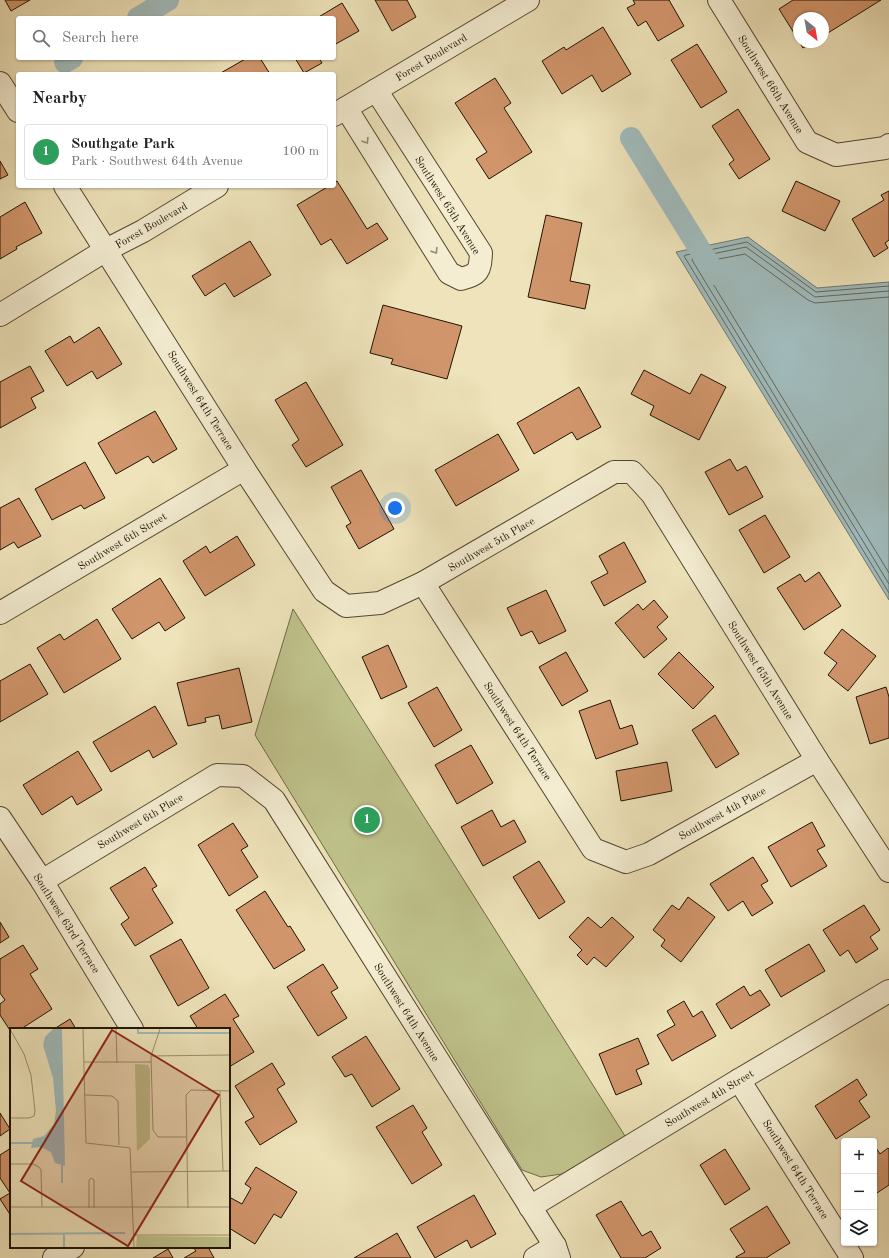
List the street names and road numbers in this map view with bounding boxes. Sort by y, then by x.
street label: Forest Boulevard [394,32,470,84]
street label: Southwest 66th Avenue [735,34,804,136]
street label: Southwest 65th Avenue [412,155,481,257]
street label: Forest Boulevard [114,201,190,251]
street label: Southwest 64th Terrace [165,349,235,452]
street label: Southwest 6th Street [77,511,169,573]
street label: Southwest 5th Place [447,516,537,575]
street label: Southwest 65th Avenue [725,620,794,722]
street label: Southwest 64th Terrace [481,681,553,783]
street label: Southwest 4th Place [677,786,768,843]
street label: Southwest 6th Place [96,792,186,852]
street label: Southwest 63rd Terrace [31,872,101,976]
street label: Southwest 64th Avenue [371,962,440,1064]
street label: Southwest 4th Street [664,1068,756,1130]
street label: Southwest 64th Terrace [760,1118,830,1221]

